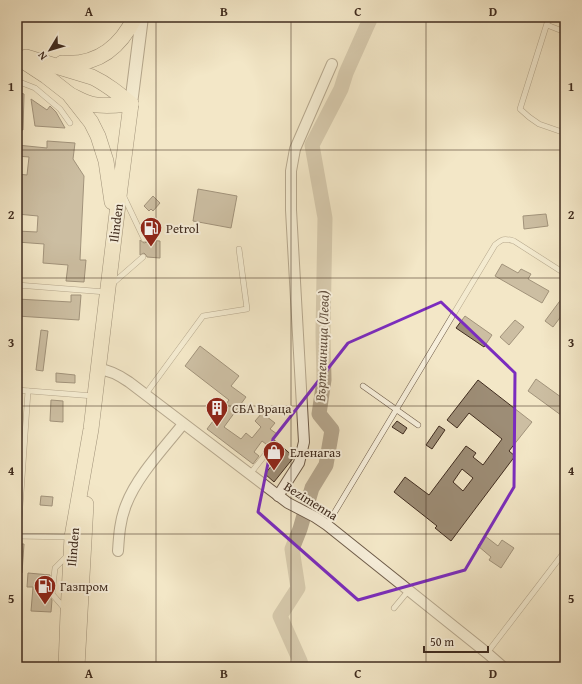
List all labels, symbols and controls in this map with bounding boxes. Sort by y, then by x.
text: A [85,2,94,21]
text: B [220,2,228,21]
text: C [354,2,362,21]
text: D [489,2,497,21]
north arrow [30,30,70,70]
text: N [33,48,51,64]
text: 1 [8,77,14,96]
text: 1 [568,77,574,96]
street label: Ilinden [104,202,128,243]
text: 2 [8,205,15,224]
text: 2 [568,205,575,224]
fuel station icon: Petrol [138,215,164,248]
place label: Petrol [166,219,199,238]
water label: Въртешница (Лева) [310,290,334,403]
text: 3 [8,333,14,352]
text: 3 [568,333,574,352]
building icon: СБА Враца [204,395,230,428]
place label: СБА Враца [232,399,292,418]
shop icon: Еленагаз [261,439,287,472]
place label: Еленагаз [290,443,341,462]
text: 4 [8,461,15,480]
text: 4 [568,461,575,480]
street label: Bezimenna [280,477,342,525]
street label: Ilinden [62,526,84,567]
fuel station icon: Газпром [32,573,58,606]
place label: Газпром [60,577,108,596]
text: 5 [8,589,15,608]
text: 5 [568,589,575,608]
scale bar [424,628,488,654]
text: 50 m [430,633,454,650]
text: A [85,664,94,683]
text: B [220,664,228,683]
text: C [354,664,362,683]
text: D [489,664,497,683]

